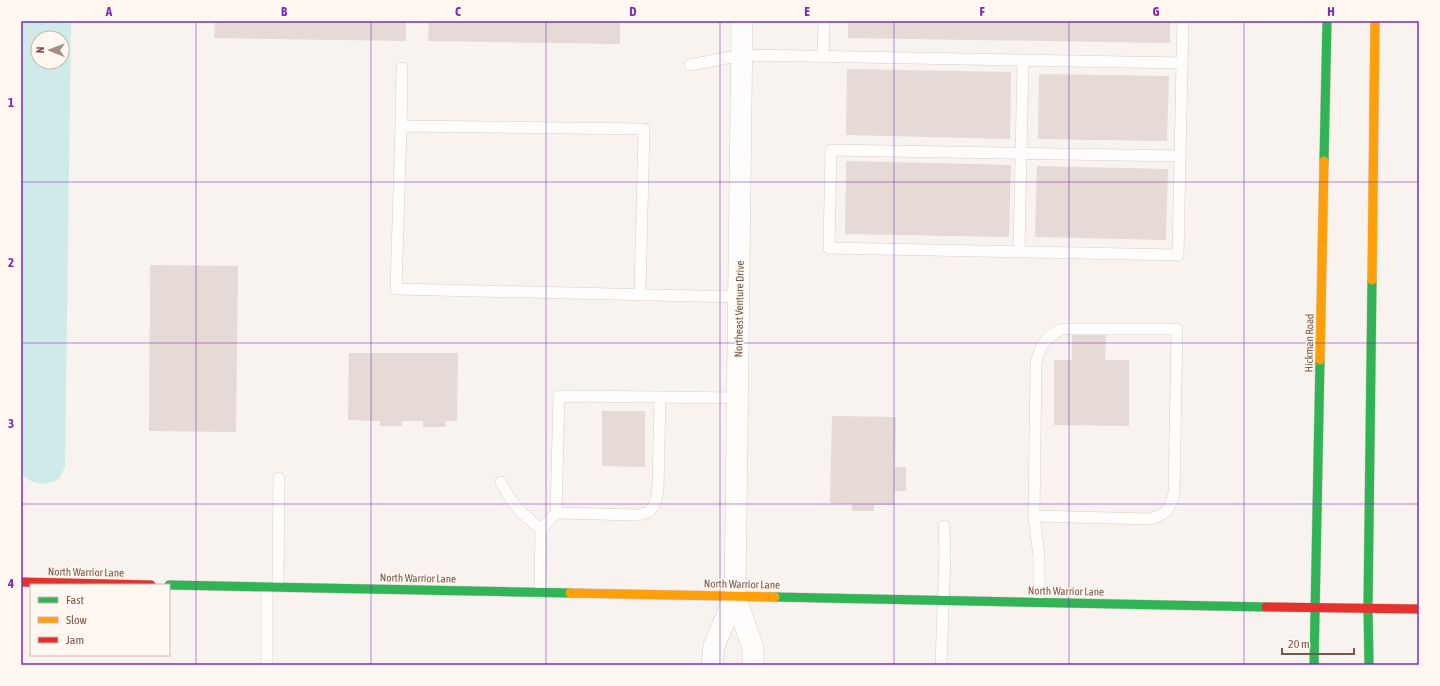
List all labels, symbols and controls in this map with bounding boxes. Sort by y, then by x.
text: A [105,4,113,19]
text: B [281,4,288,19]
text: C [455,4,461,19]
text: D [629,4,637,19]
text: E [804,4,810,19]
text: F [979,4,985,19]
text: G [1153,4,1160,19]
text: H [1327,4,1335,19]
north arrow [30,30,70,70]
text: N [34,46,46,53]
text: 1 [8,95,14,110]
text: 2 [8,255,14,270]
street label: Northeast Venture Drive [732,260,746,358]
street label: Hickman Road [1302,314,1316,372]
text: 3 [8,416,14,431]
street label: North Warrior Lane [48,565,124,579]
street label: North Warrior Lane [380,571,456,585]
text: 4 [7,576,14,591]
street label: North Warrior Lane [704,577,780,591]
legend [30,584,170,656]
street label: North Warrior Lane [1028,584,1104,598]
text: Fast [66,593,84,607]
text: Slow [66,613,87,627]
scale bar [1282,630,1354,656]
text: Jam [66,633,84,647]
text: 20 m [1288,637,1310,651]

